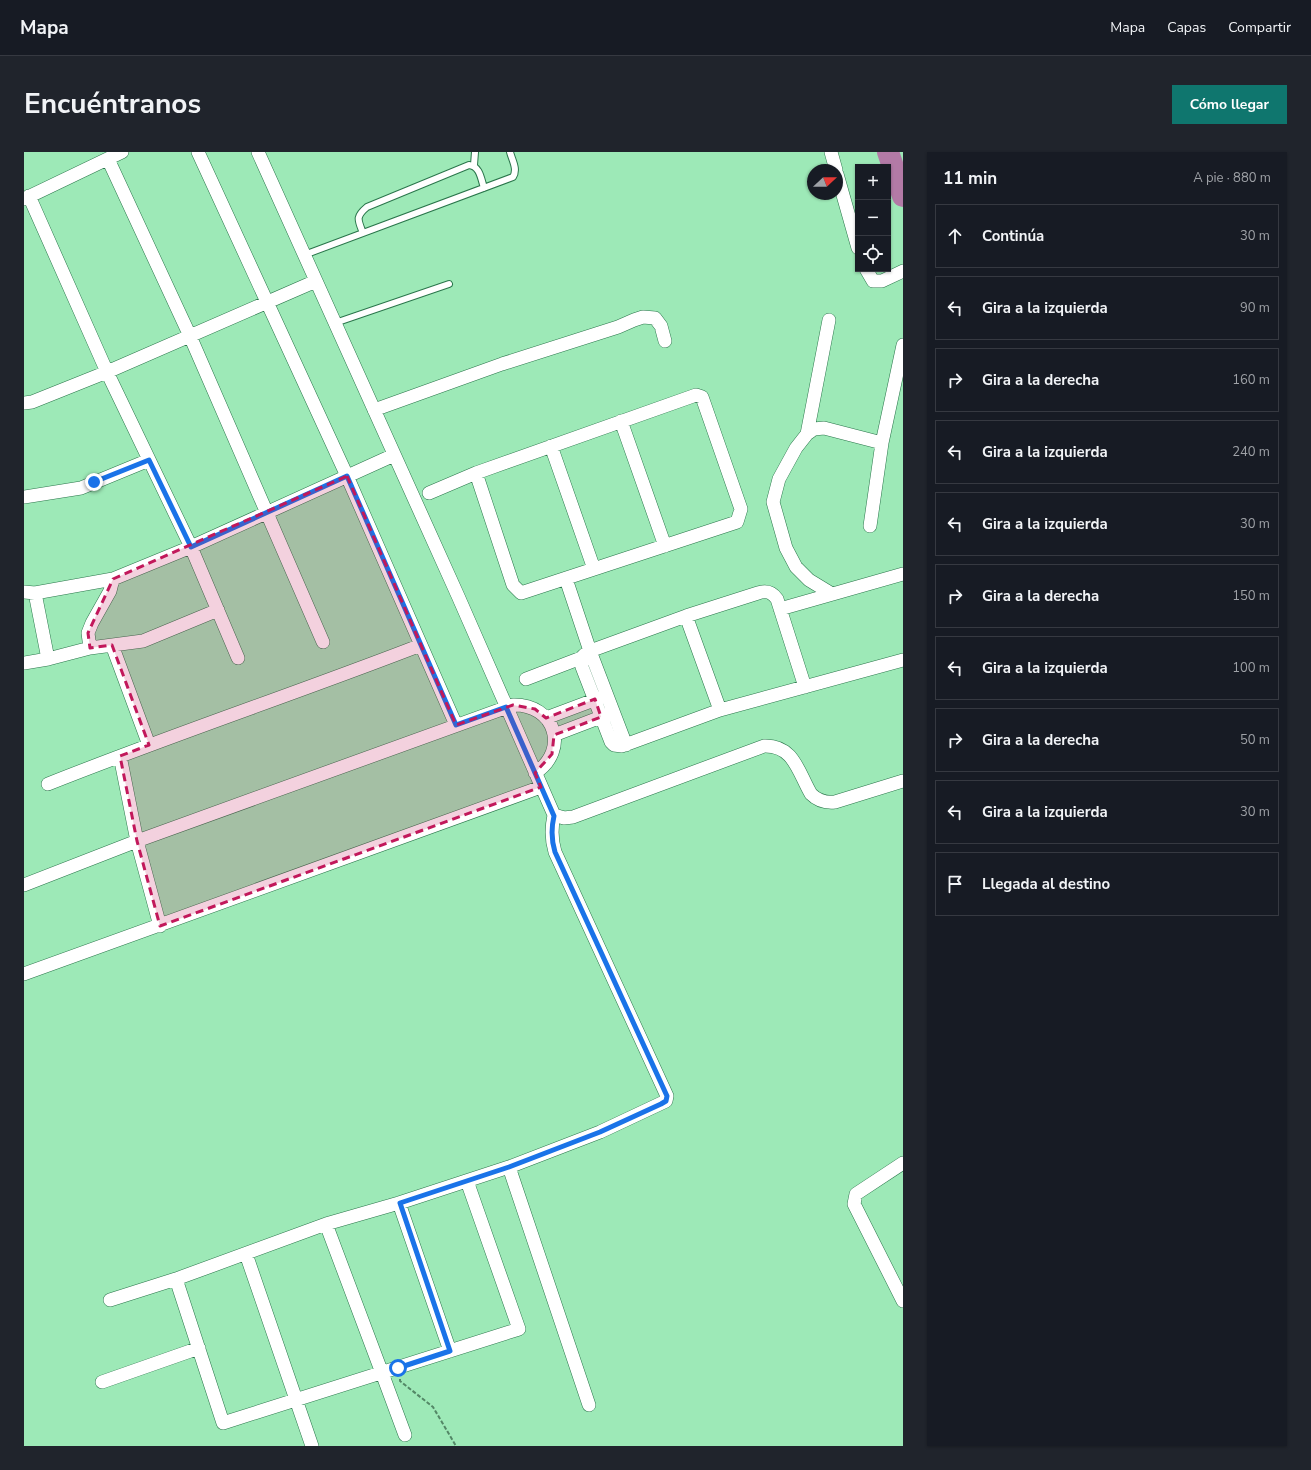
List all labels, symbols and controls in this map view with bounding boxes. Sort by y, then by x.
text: Mapa [20,15,69,41]
text: Mapa [1110,18,1145,37]
text: Capas [1167,18,1206,37]
text: Compartir [1228,18,1291,37]
text: Encuéntranos [24,85,201,123]
button: Cómo llegar [1172,85,1287,124]
north arrow [807,164,843,200]
map controls [855,164,891,272]
button: + [855,164,891,200]
text: 11 min [943,167,997,190]
text: A pie · 880 m [1193,169,1271,187]
button: − [855,200,891,236]
icon: ahead [944,225,966,247]
text: Continúa [982,226,1044,246]
text: 30 m [1240,227,1270,245]
button: locate [855,236,891,272]
icon: left [944,297,966,319]
text: Gira a la izquierda [982,298,1108,318]
text: 90 m [1240,299,1270,317]
icon: right [944,369,966,391]
text: Gira a la derecha [982,370,1099,390]
text: 160 m [1232,371,1270,389]
icon: left [944,441,966,463]
text: Gira a la izquierda [982,442,1108,462]
text: 240 m [1232,443,1270,461]
route end [85,473,103,491]
icon: left [944,513,966,535]
text: Gira a la izquierda [982,514,1108,534]
text: 30 m [1240,515,1270,533]
icon: right [944,585,966,607]
text: Gira a la derecha [982,586,1099,606]
text: 150 m [1232,587,1270,605]
icon: left [944,657,966,679]
text: Gira a la izquierda [982,658,1108,678]
text: 100 m [1232,659,1270,677]
icon: right [944,729,966,751]
text: Gira a la derecha [982,730,1099,750]
text: 50 m [1240,731,1270,749]
icon: left [944,801,966,823]
text: Gira a la izquierda [982,802,1108,822]
text: 30 m [1240,803,1270,821]
icon: arrive [944,873,966,895]
text: Llegada al destino [982,874,1110,894]
route start [389,1359,407,1377]

